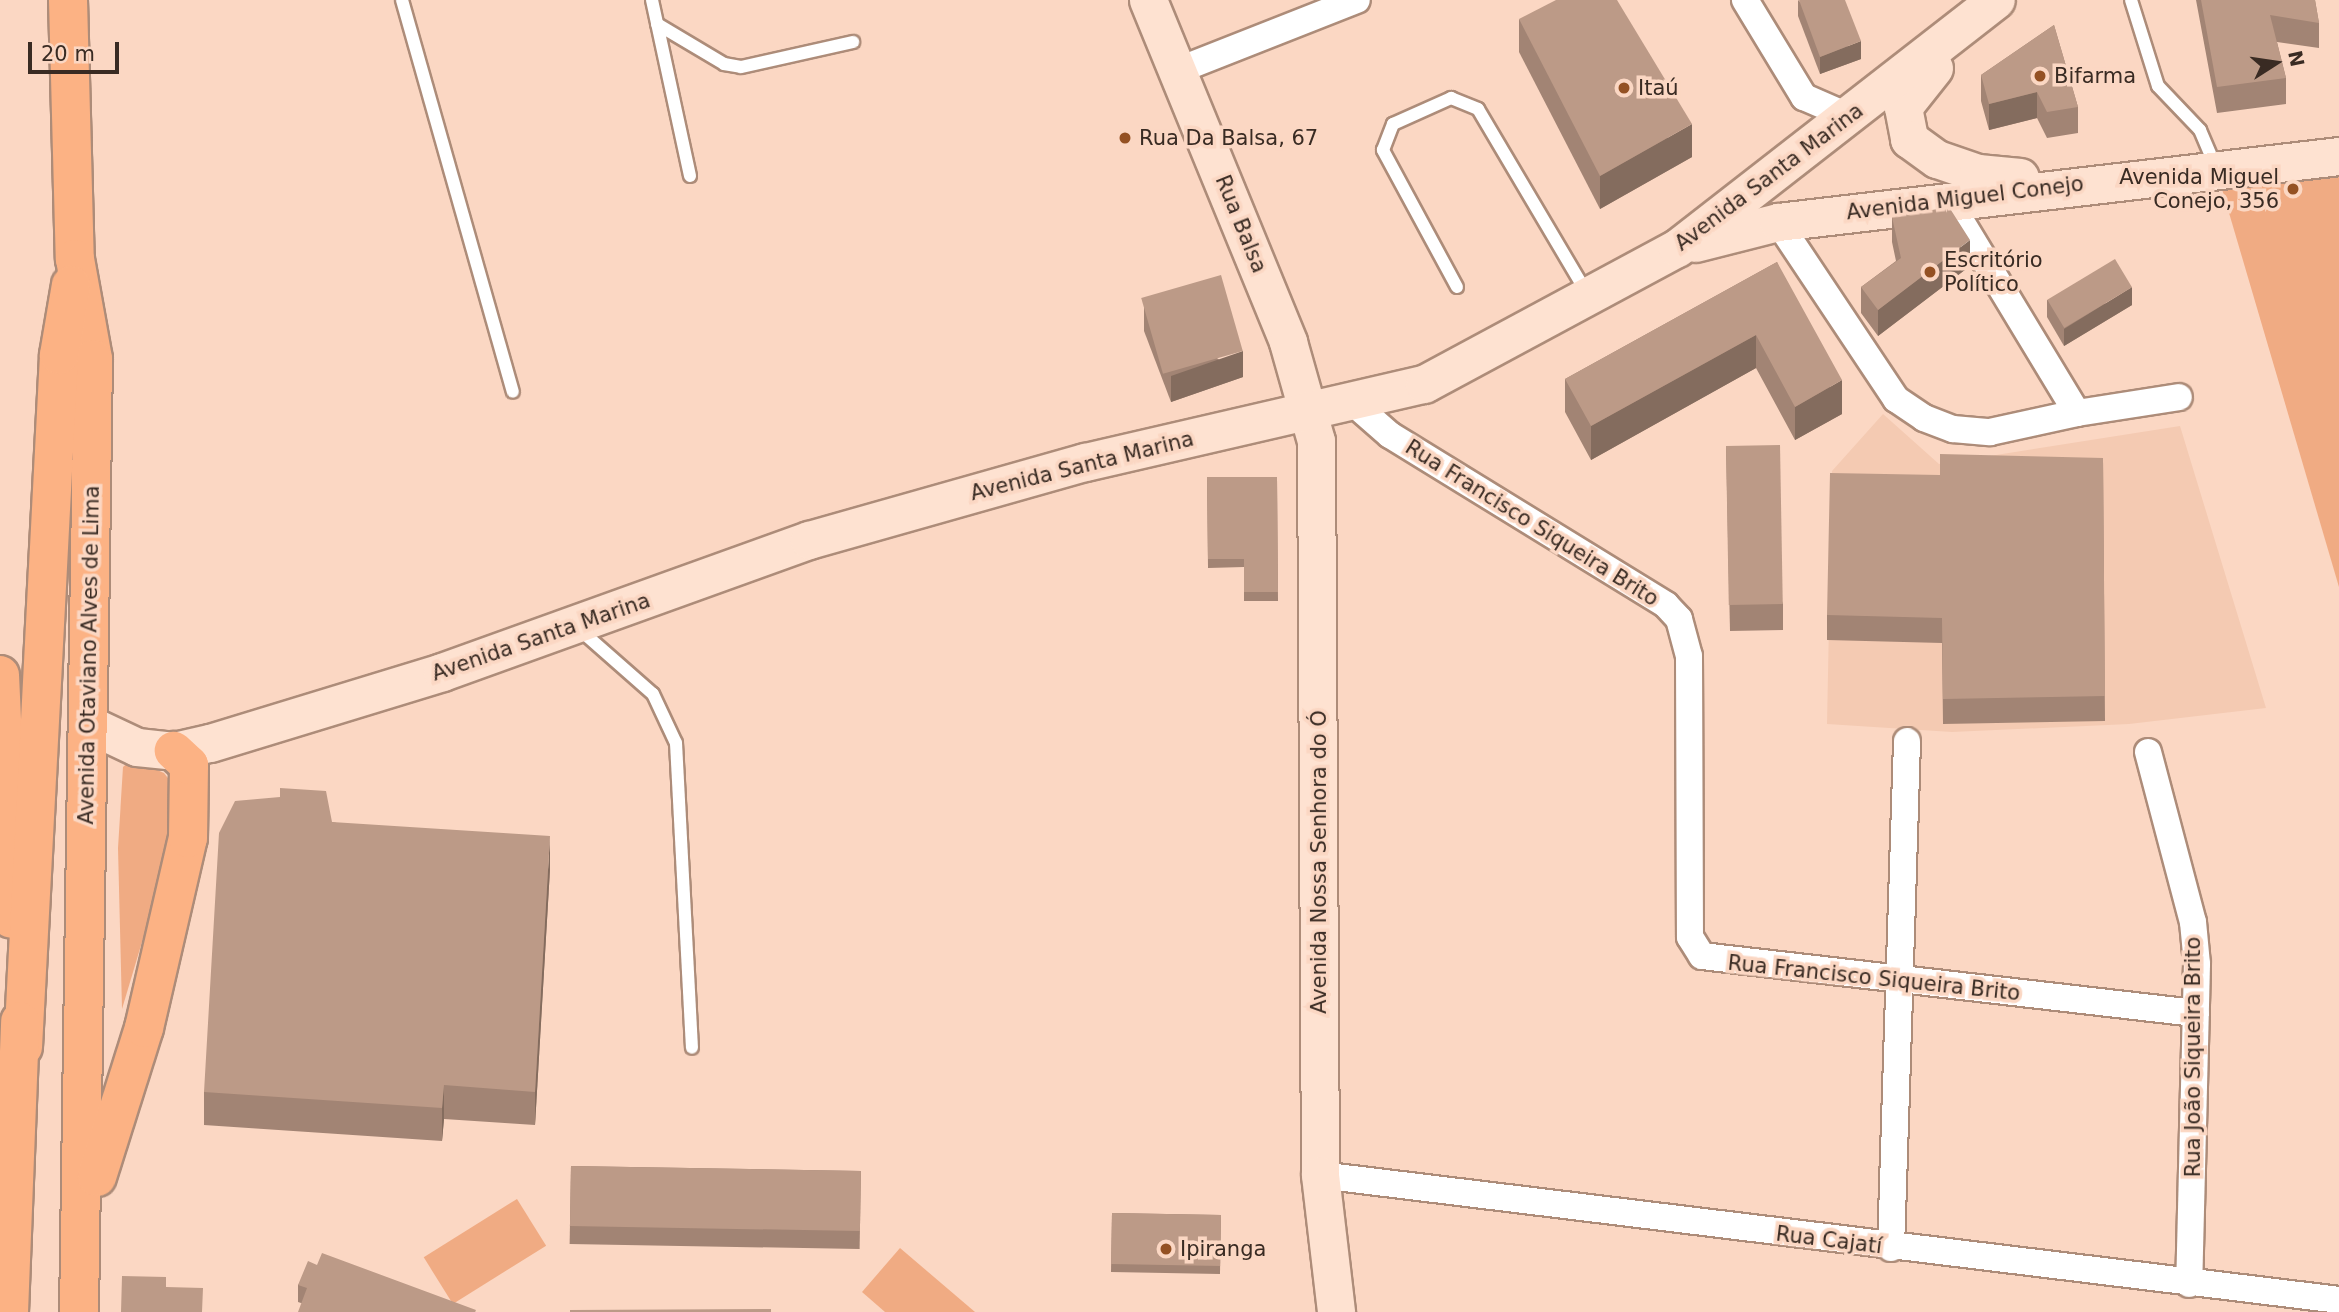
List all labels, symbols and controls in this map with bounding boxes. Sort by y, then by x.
scale bar [32,28,122,72]
north arrow [2241,28,2311,98]
text: 20 m [41,42,95,66]
text: N [2284,49,2309,69]
place label: Bifarma [2054,63,2136,89]
marker: Bifarma [2032,68,2048,84]
place label: Itaú [1638,75,1679,101]
marker: Itaú [1616,80,1632,96]
street label: Avenida Santa Marina [1670,98,1868,256]
place label: Rua Da Balsa, 67 [1139,125,1318,151]
marker: Rua Da Balsa, 67 [1117,130,1133,146]
place label: Avenida Miguel Conejo, 356 [2119,164,2279,214]
street label: Rua Balsa [1210,171,1272,277]
street label: Avenida Miguel Conejo [1845,171,2085,225]
marker: Avenida Miguel Conejo, 356 [2285,181,2301,197]
place label: Escritório Político [1944,247,2043,297]
marker: Escritório Político [1922,264,1938,280]
street label: Avenida Santa Marina [968,426,1196,506]
street label: Rua Francisco Siqueira Brito [1401,434,1663,612]
street label: Avenida Otaviano Alves de Lima [73,485,105,825]
street label: Avenida Santa Marina [428,588,654,686]
street label: Avenida Nossa Senhora do Ó [1306,710,1332,1014]
street label: Rua João Siqueira Brito [2180,937,2206,1177]
street label: Rua Francisco Siqueira Brito [1727,950,2021,1006]
street label: Rua Cajatí [1774,1221,1884,1259]
place label: Ipiranga [1180,1236,1266,1262]
marker: Ipiranga [1158,1241,1174,1257]

